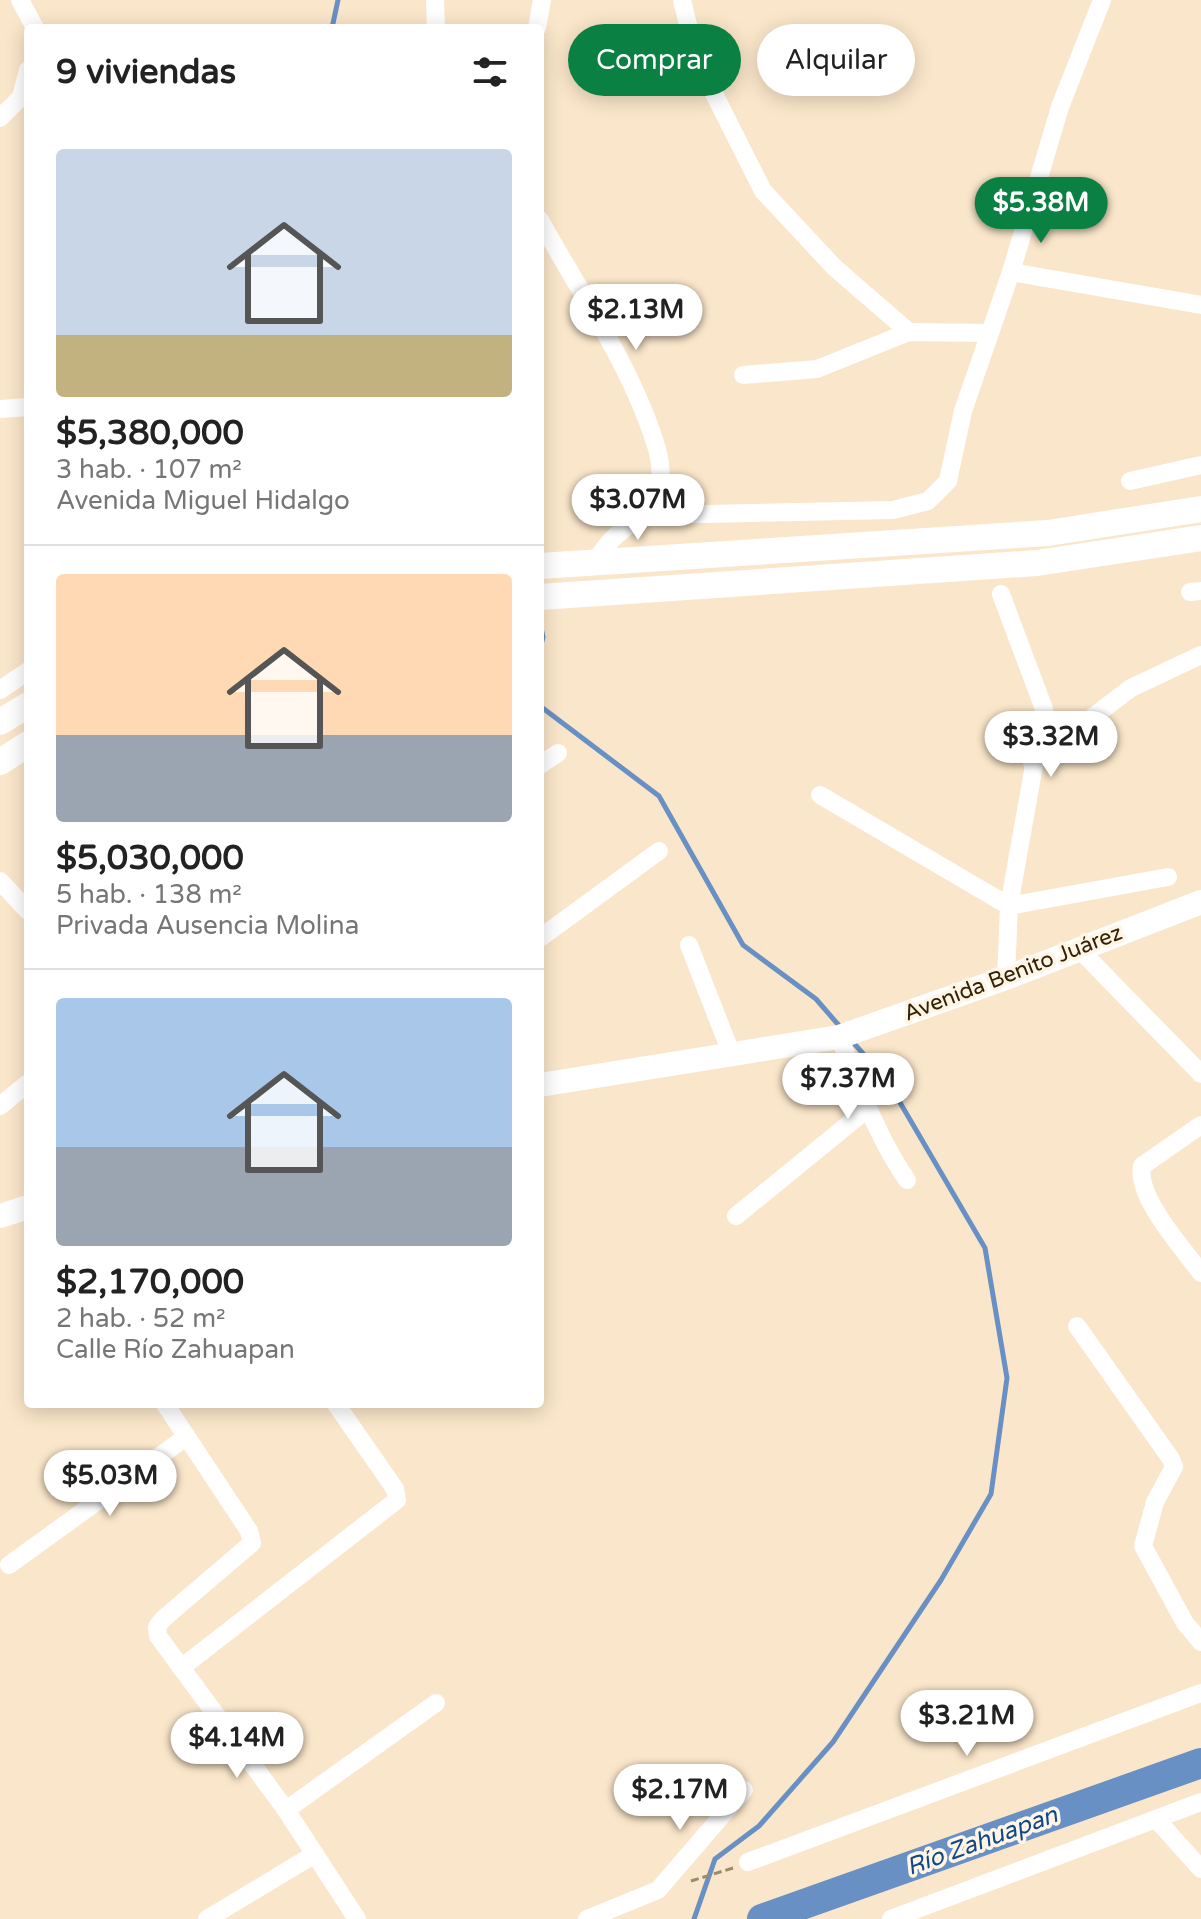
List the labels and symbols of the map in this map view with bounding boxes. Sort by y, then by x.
pin: $5.38M [976,177,1106,245]
pin: $2.13M [571,284,701,352]
pin: $3.07M [573,474,703,542]
pin: $3.32M [986,711,1116,779]
street label: Avenida Benito Juárez [900,919,1126,1027]
pin: $7.37M [783,1053,913,1121]
pin: $5.03M [45,1450,175,1518]
pin: $3.21M [902,1690,1032,1758]
pin: $4.14M [172,1712,302,1780]
pin: $2.17M [615,1764,745,1832]
water label: Río Zahuapan [903,1800,1063,1882]

